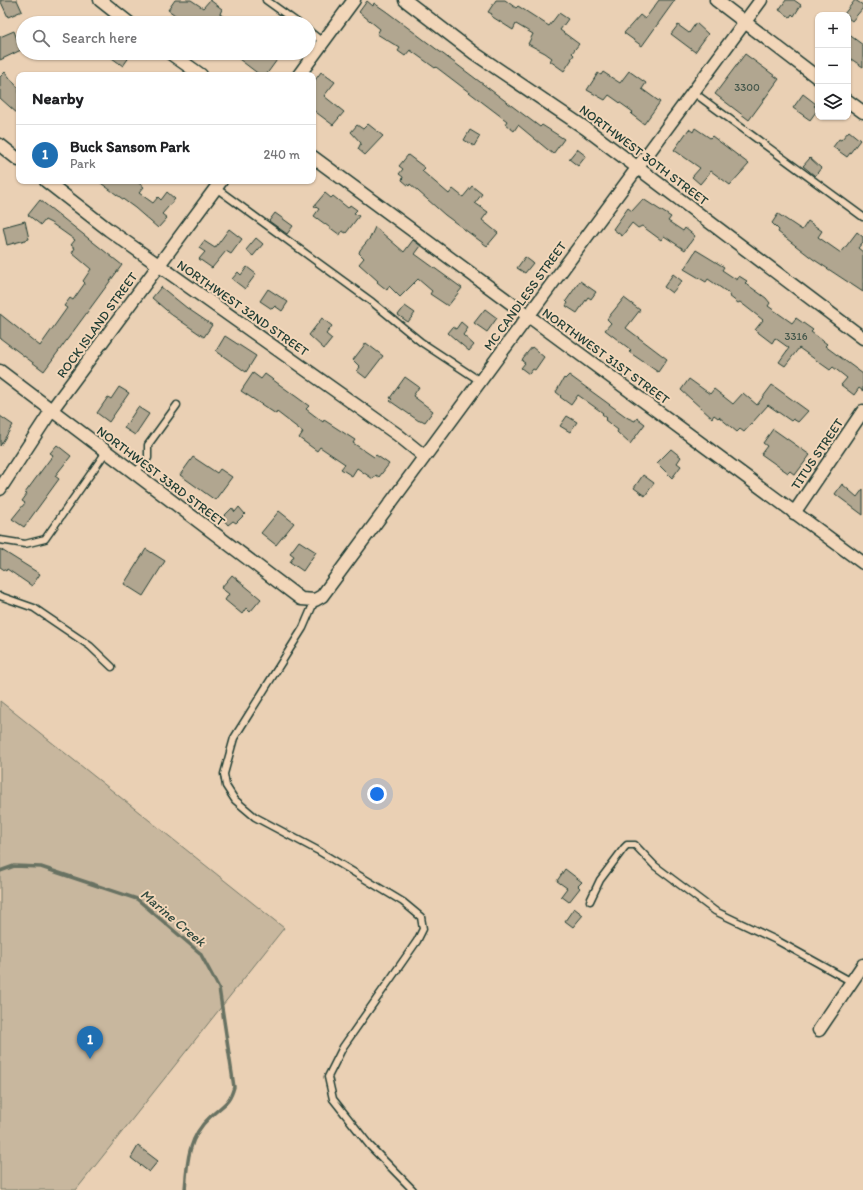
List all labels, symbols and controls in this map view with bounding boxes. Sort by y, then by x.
map controls [815,12,851,120]
button: + [815,12,851,48]
search box [16,16,316,60]
icon: search [30,27,52,49]
text: Search here [62,29,137,47]
button: − [815,48,851,84]
house number: 3300 [734,81,760,94]
button: layers [815,84,851,120]
text: Nearby [32,88,84,108]
street label: NORTHWEST 30TH STREET [577,102,712,209]
text: Buck Sansom Park [70,138,190,156]
text: 1 [42,147,48,162]
text: 240 m [263,147,300,162]
text: Park [70,156,96,171]
street label: MC CANDLESS STREET [480,238,570,353]
street label: NORTHWEST 32ND STREET [174,257,312,360]
street label: ROCK ISLAND STREET [54,269,141,381]
street label: NORTHWEST 31ST STREET [540,305,673,408]
house number: 3316 [785,330,808,343]
street label: TITUS STREET [788,415,847,492]
street label: NORTHWEST 33RD STREET [94,423,229,530]
your location [367,784,387,804]
water label: Marine Creek [137,886,210,951]
pin: 1 [77,1026,103,1059]

